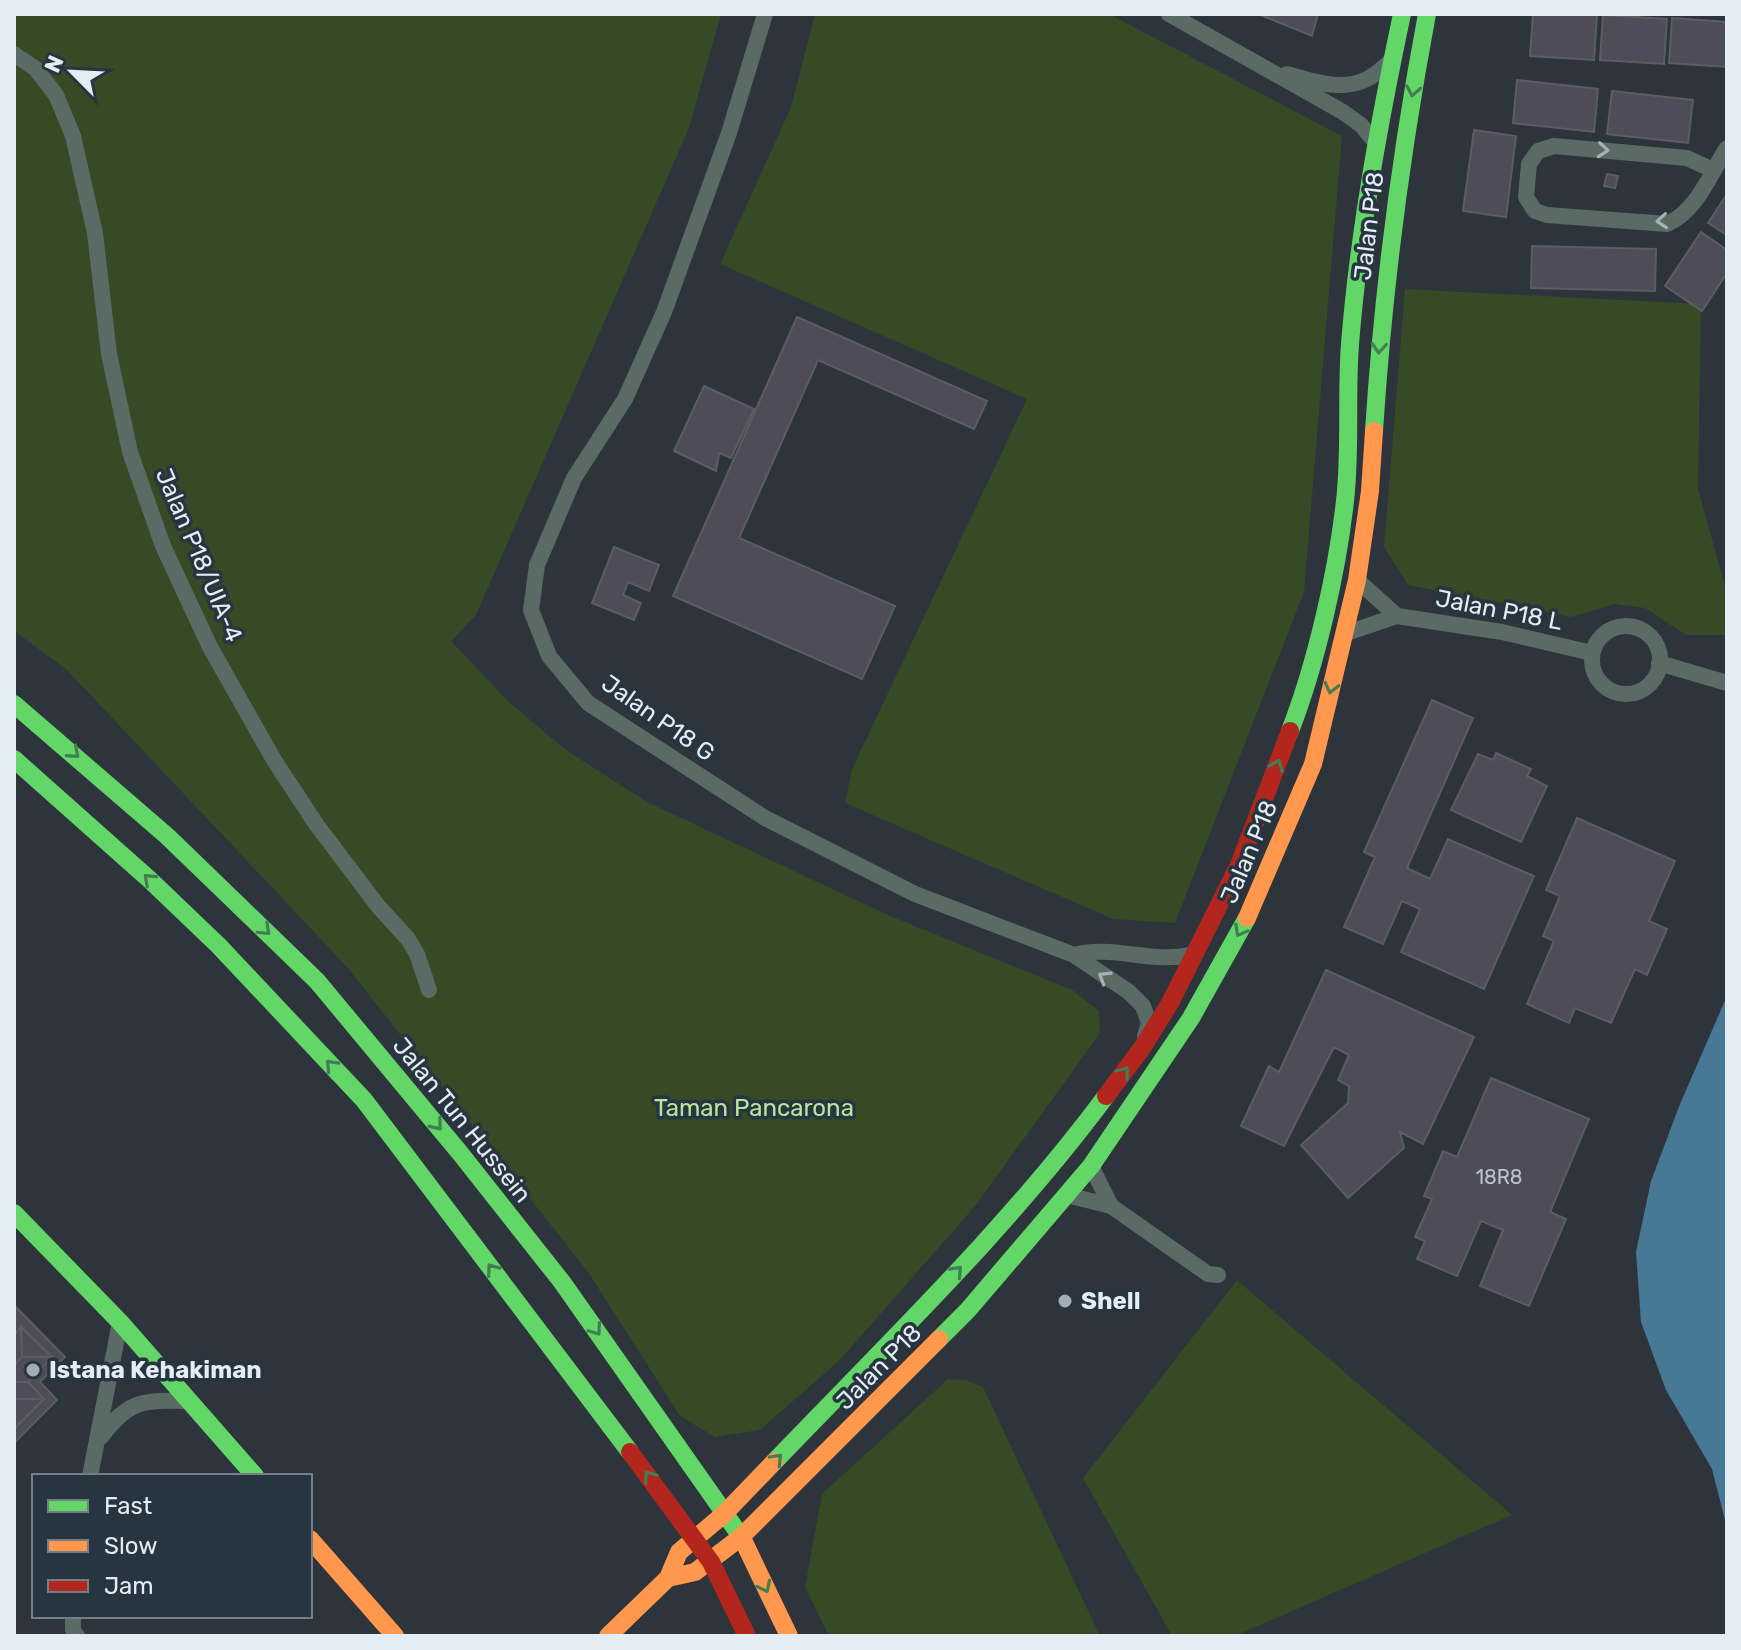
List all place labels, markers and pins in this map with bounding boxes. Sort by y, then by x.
place label: Shell [1081,1287,1141,1315]
marker: Shell [1056,1292,1074,1310]
place label: Istana Kehakiman [49,1356,262,1384]
marker: Istana Kehakiman [24,1361,42,1379]

